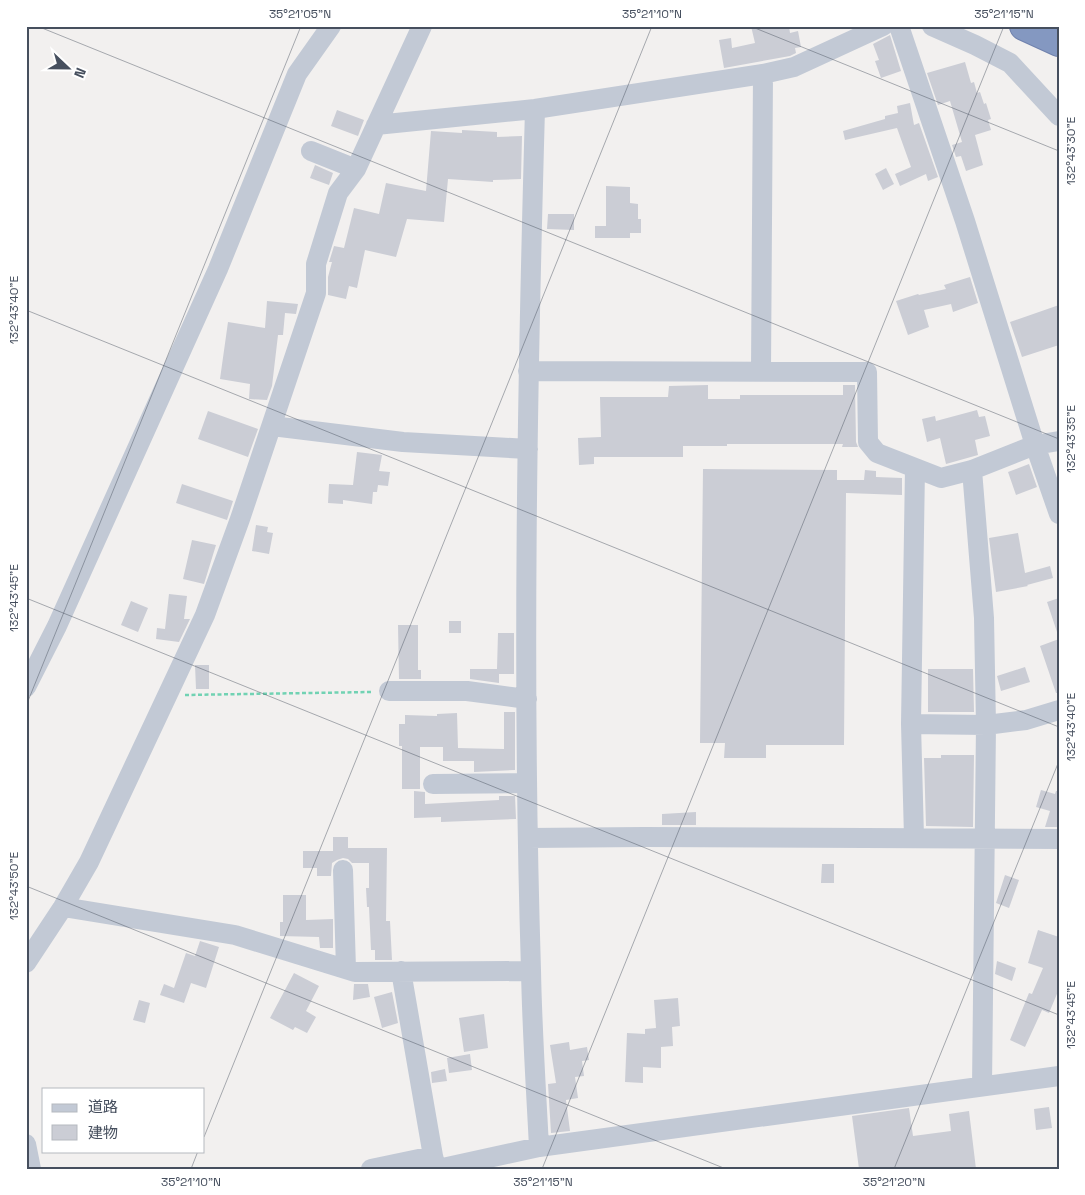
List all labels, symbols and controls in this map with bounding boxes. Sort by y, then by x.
text: 35°21'05"N [269,6,331,22]
text: 35°21'10"N [622,6,682,22]
text: 35°21'15"N [974,6,1034,22]
north arrow [42,42,92,92]
text: N [70,65,90,81]
text: 132°43'30"E [1063,116,1079,185]
text: 132°43'40"E [6,276,22,344]
text: 132°43'35"E [1063,405,1079,473]
text: 132°43'45"E [6,564,22,632]
text: 132°43'40"E [1063,693,1079,761]
text: 132°43'50"E [6,851,22,920]
text: 132°43'45"E [1063,981,1079,1049]
legend [42,1088,205,1152]
text: 道路 [88,1097,118,1116]
text: 建物 [88,1123,118,1142]
text: 35°21'10"N [161,1174,221,1190]
text: 35°21'15"N [513,1174,573,1190]
text: 35°21'20"N [863,1174,925,1190]

